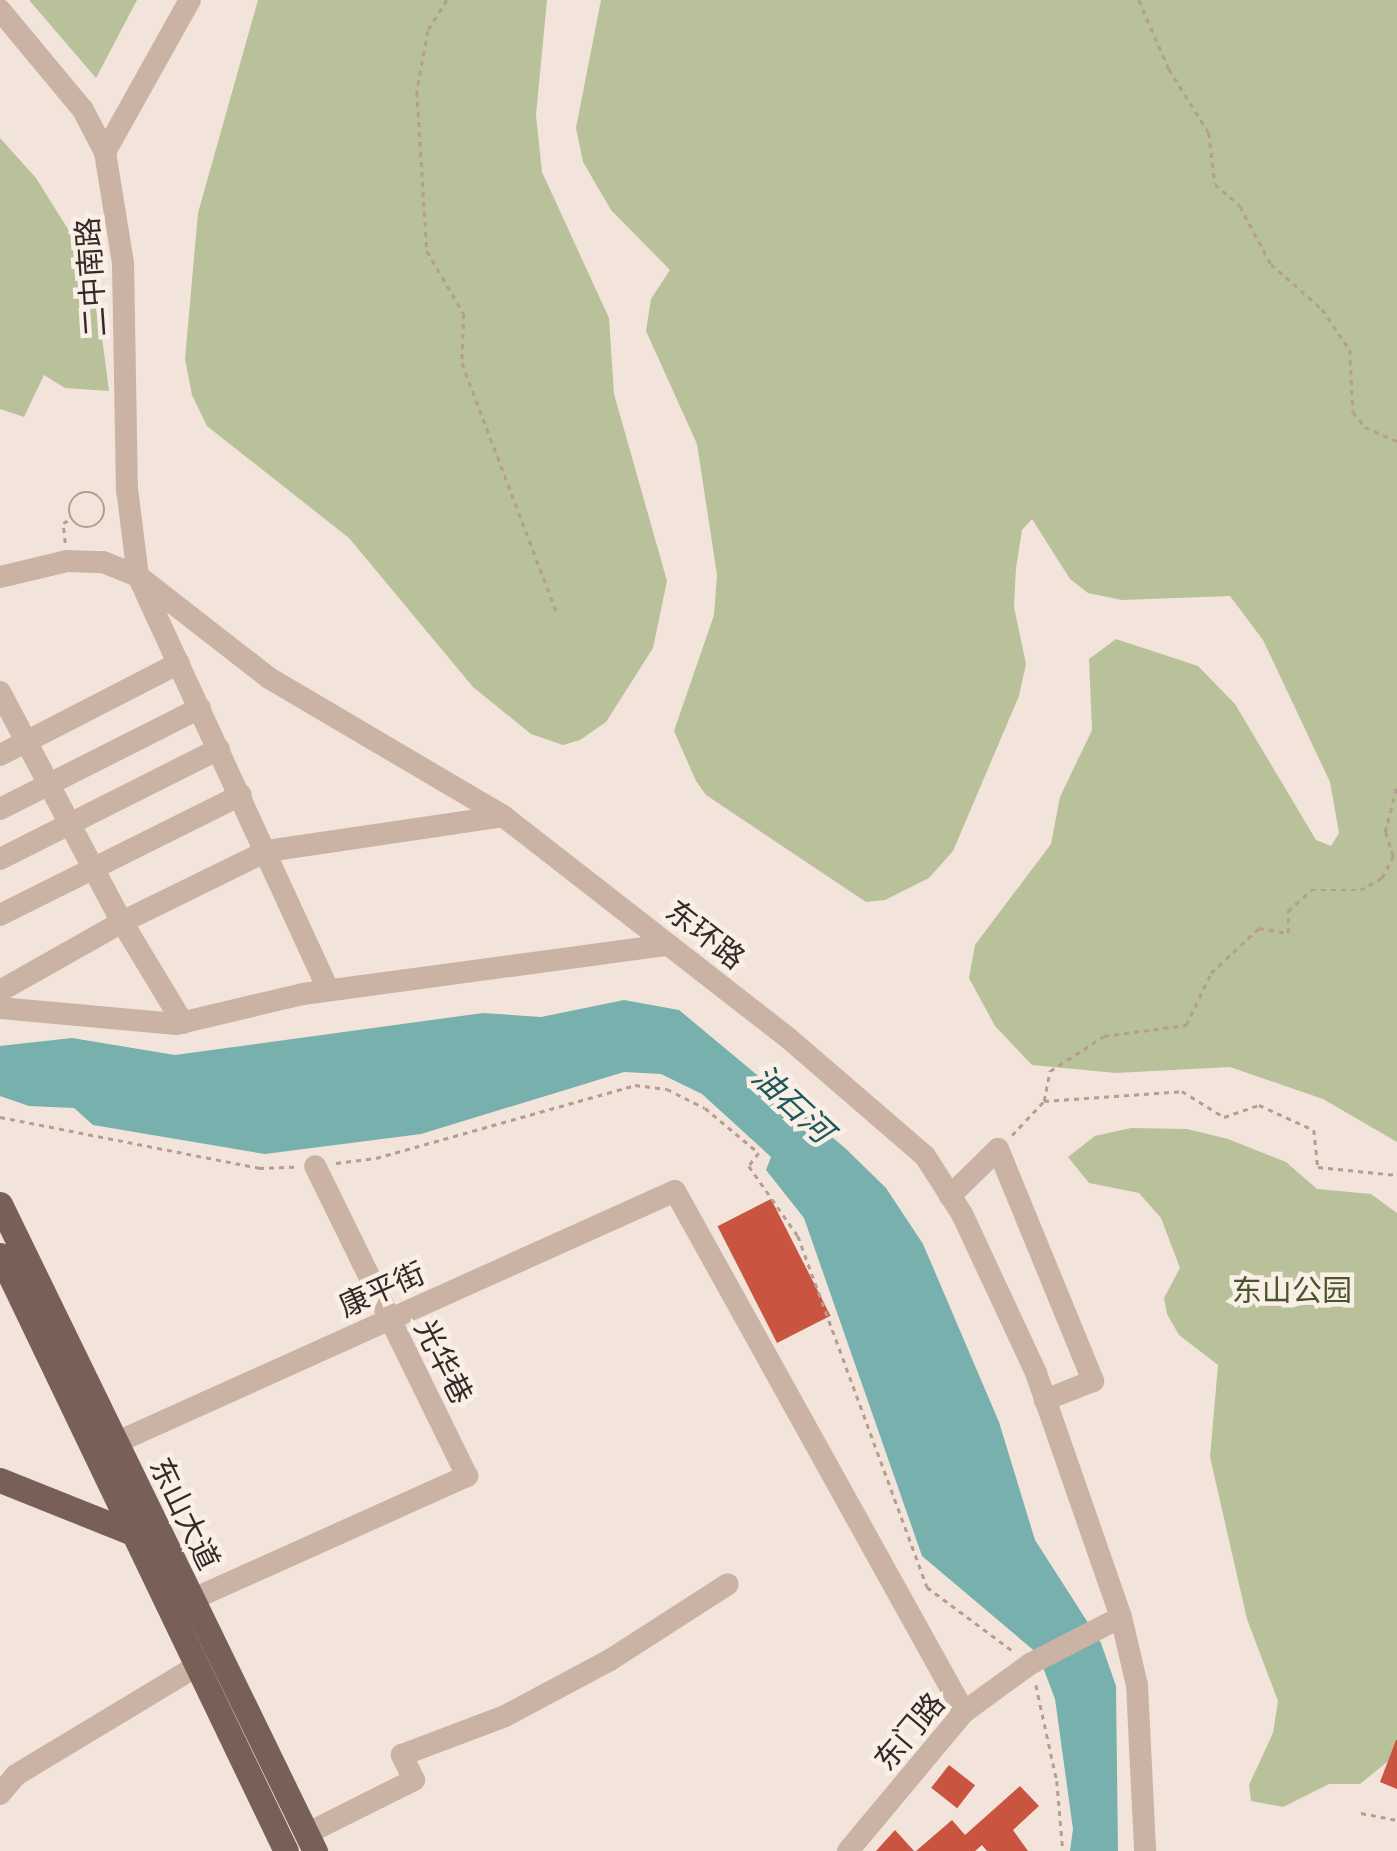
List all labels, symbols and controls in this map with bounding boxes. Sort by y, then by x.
street label: 二中南路 [70,216,114,338]
street label: 东环路 [658,893,752,977]
water label: 油石河 [744,1057,840,1151]
street label: 康平街 [334,1255,430,1325]
park label: 东山公园 [1232,1273,1352,1309]
street label: 光华巷 [407,1314,479,1410]
street label: 东山大道 [142,1452,226,1576]
street label: 东门路 [867,1686,953,1778]

